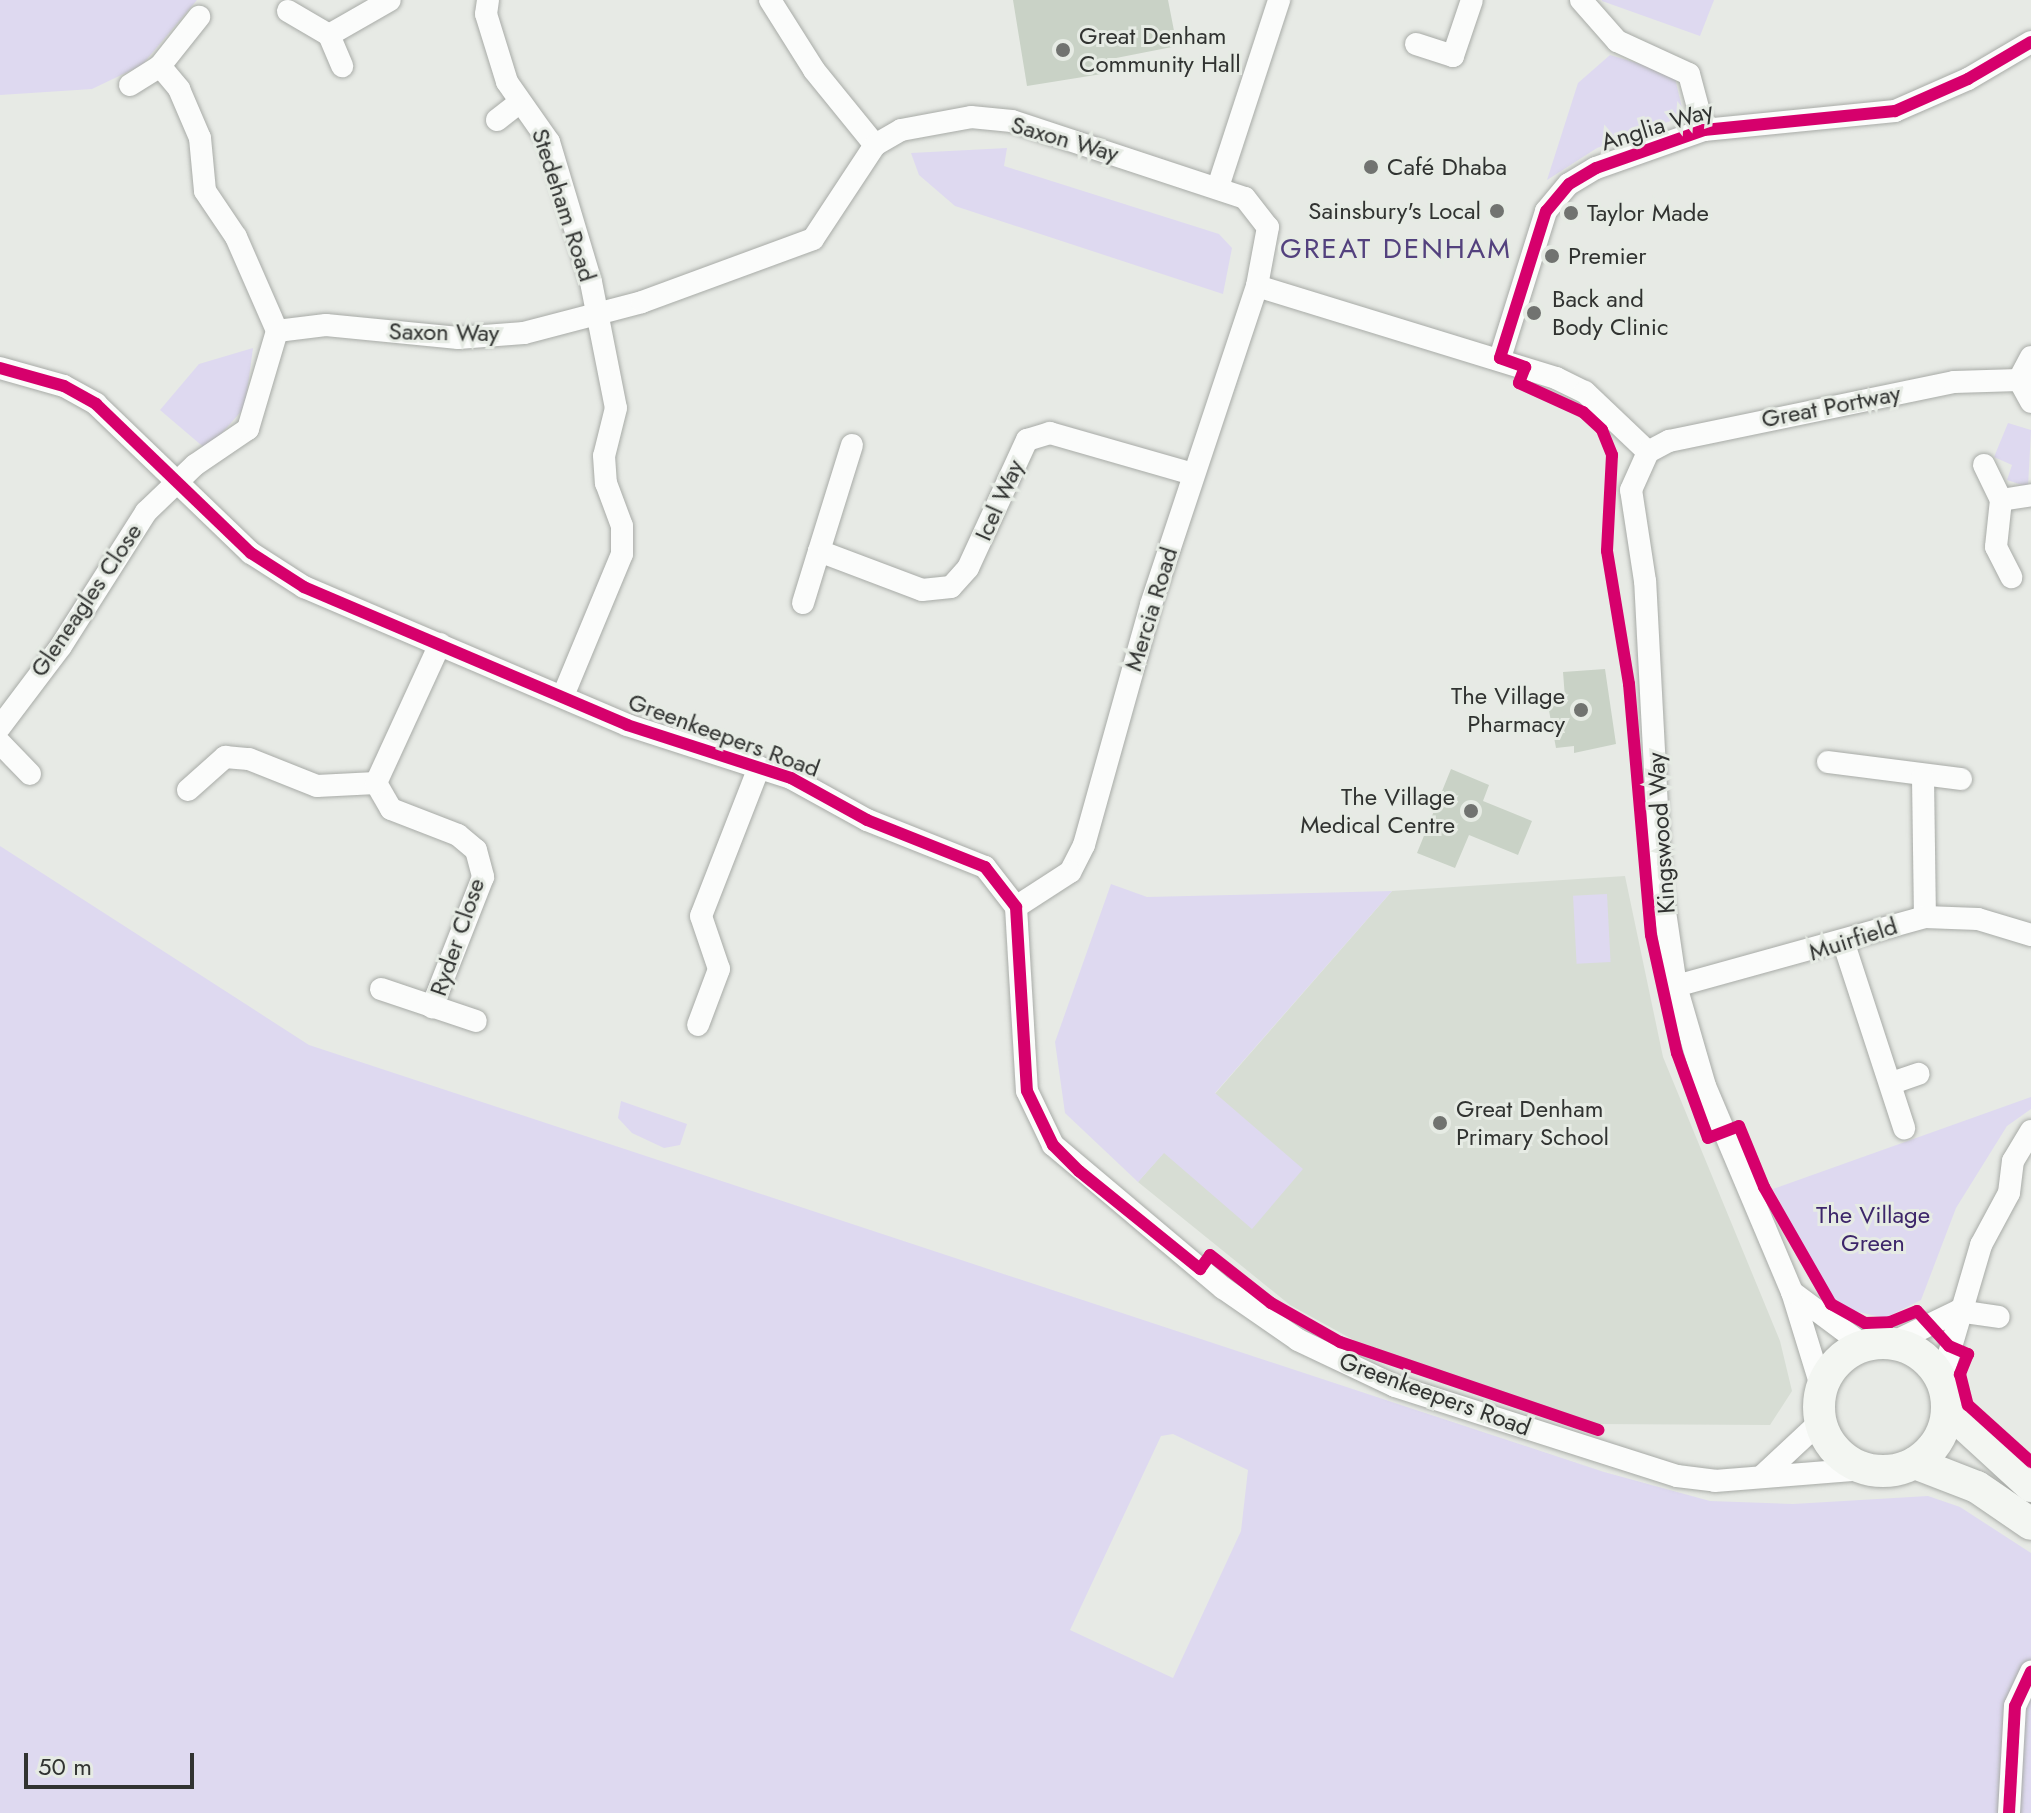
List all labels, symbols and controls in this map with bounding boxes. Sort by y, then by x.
place label: Great Denham Community Hall [1079,22,1241,78]
marker: Great Denham Community Hall [1054,41,1072,59]
street label: Anglia Way [1597,95,1717,157]
street label: Saxon Way [1008,110,1122,168]
street label: Stedeham Road [526,125,602,285]
place label: Café Dhaba [1387,153,1507,181]
marker: Café Dhaba [1362,158,1380,176]
place label: Sainsbury's Local [1308,197,1481,225]
place label: Taylor Made [1587,199,1709,227]
marker: Sainsbury's Local [1488,202,1506,220]
marker: Taylor Made [1562,204,1580,222]
district label: GREAT DENHAM [1280,232,1512,266]
place label: Premier [1568,242,1646,270]
marker: Premier [1543,247,1561,265]
place label: Back and Body Clinic [1552,285,1668,341]
marker: Back and Body Clinic [1523,302,1545,324]
street label: Saxon Way [388,317,500,347]
street label: Great Portway [1759,378,1903,434]
street label: Icel Way [968,455,1030,545]
street label: Gleneagles Close [24,518,148,682]
street label: Mercia Road [1119,544,1183,674]
place label: The Village Pharmacy [1451,682,1565,738]
street label: Greenkeepers Road [624,687,824,783]
marker: The Village Pharmacy [1572,701,1590,719]
street label: Kingswood Way [1641,751,1681,915]
place label: The Village Medical Centre [1300,783,1455,839]
marker: The Village Medical Centre [1462,802,1480,820]
street label: Ryder Close [423,874,491,1000]
street label: Muirfield [1805,911,1901,967]
place label: Great Denham Primary School [1456,1095,1609,1151]
marker: Great Denham Primary School [1431,1114,1449,1132]
park label: The Village Green [1816,1201,1930,1257]
street label: Greenkeepers Road [1335,1346,1535,1442]
scale bar [28,1737,198,1787]
text: 50 m [38,1749,92,1784]

